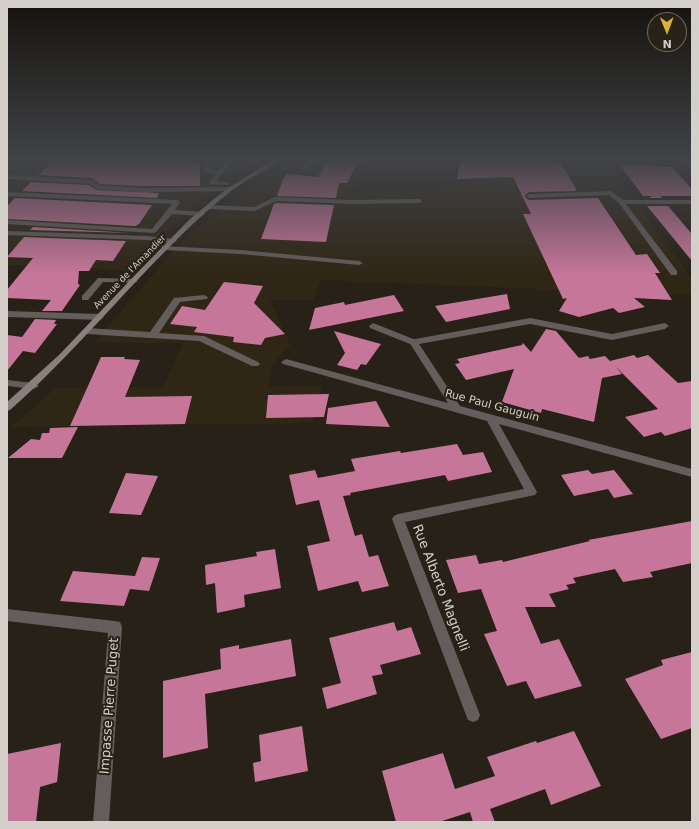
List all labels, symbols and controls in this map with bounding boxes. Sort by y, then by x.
north arrow [647,12,687,52]
text: N [662,37,672,50]
street label: Avenue de l'Amandier [92,233,168,311]
street label: Rue Paul Gauguin [443,387,541,425]
street label: Rue Alberto Magnelli [409,522,471,654]
street label: Impasse Pierre Puget [97,637,123,775]

